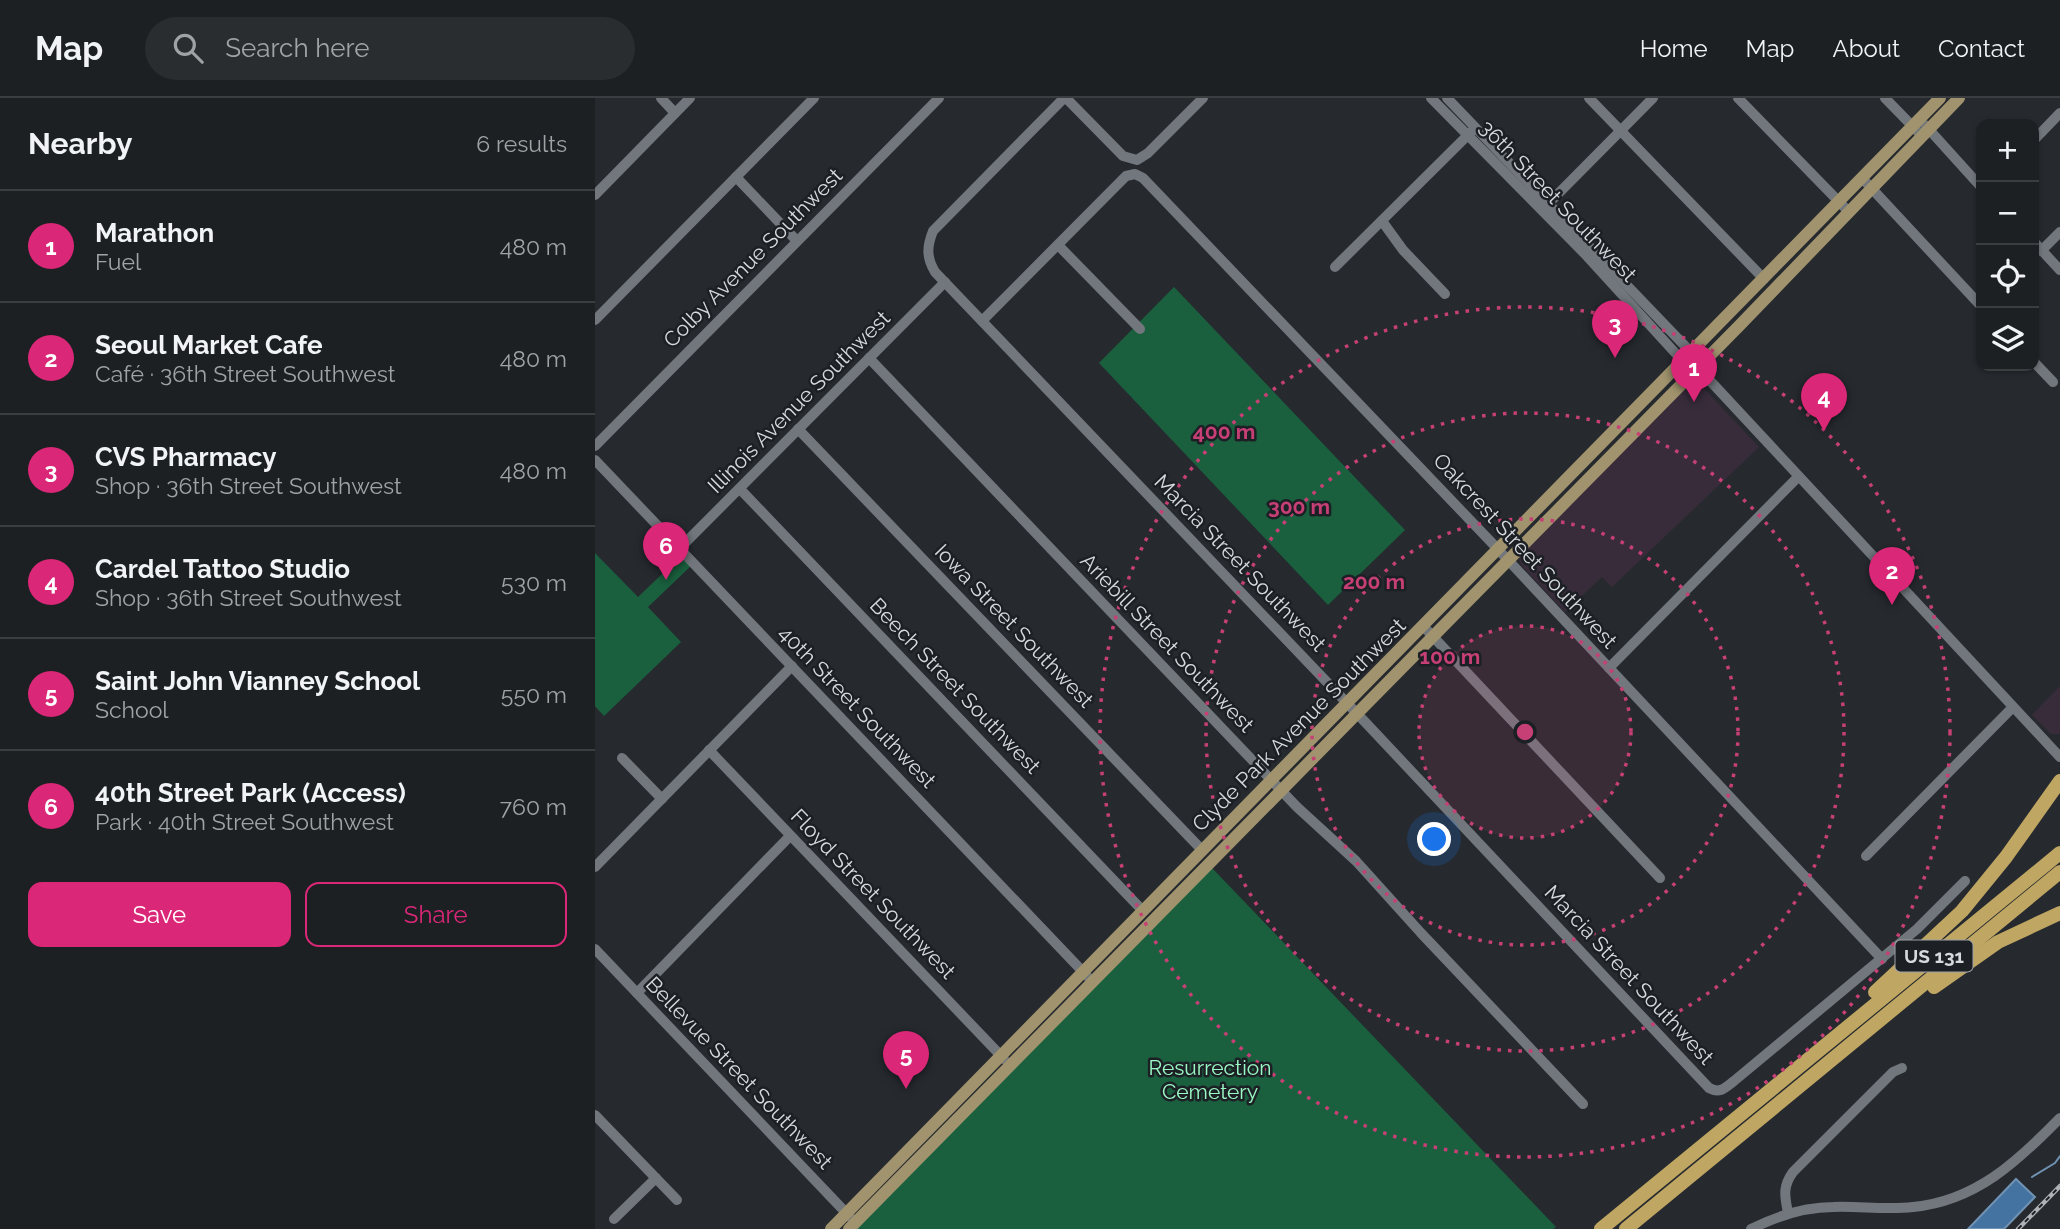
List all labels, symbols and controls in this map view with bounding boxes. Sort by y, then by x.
search box [145,17,635,80]
text: Map [35,29,103,68]
icon: search [169,29,207,67]
text: Search here [225,33,370,63]
text: Home [1640,34,1708,63]
text: Map [1746,34,1794,63]
text: About [1832,34,1900,63]
text: Contact [1938,34,2025,63]
street label: 36th Street Southwest [1475,115,1642,287]
map controls [1976,119,2039,371]
button: + [1976,119,2039,182]
text: Nearby [28,126,132,161]
text: 6 results [476,130,567,157]
street label: Colby Avenue Southwest [658,163,847,352]
button: − [1976,182,2039,245]
text: Marathon [95,218,214,248]
text: 1 [45,233,57,260]
text: 480 m [500,233,567,260]
button: locate [1976,245,2039,308]
text: Fuel [95,248,141,275]
pin: 3 [1592,300,1638,358]
street label: Illinois Avenue Southwest [702,305,895,498]
button: layers [1976,308,2039,371]
text: Seoul Market Cafe [95,330,323,360]
pin: 1 [1671,344,1717,402]
text: 2 [45,345,57,372]
text: 480 m [500,345,567,372]
text: Café · 36th Street Southwest [95,360,396,387]
pin: 4 [1801,373,1847,431]
text: 400 m [1193,419,1255,444]
text: CVS Pharmacy [95,442,276,472]
street label: Oakcrest Street Southwest [1428,448,1622,653]
text: 3 [45,457,57,484]
text: 480 m [500,457,567,484]
street label: Marcia Street Southwest [1149,469,1331,656]
text: Shop · 36th Street Southwest [95,472,402,499]
text: 300 m [1268,494,1330,519]
pin: 6 [643,522,689,580]
street label: Iowa Street Southwest [930,539,1099,712]
pin: 2 [1869,547,1915,605]
street label: Ariebill Street Southwest [1075,548,1259,737]
text: Cardel Tattoo Studio [95,554,350,584]
text: 4 [44,569,58,596]
text: 530 m [501,569,567,596]
text: 200 m [1343,569,1405,594]
text: Shop · 36th Street Southwest [95,584,402,611]
street label: Beech Street Southwest [865,593,1046,779]
street label: Clyde Park Avenue Southwest [1187,613,1410,836]
street label: 40th Street Southwest [774,620,941,793]
text: 100 m [1420,644,1480,669]
text: Saint John Vianney School [95,666,420,696]
text: 5 [45,681,57,708]
text: 550 m [501,681,567,708]
text: School [95,696,169,723]
centre of rings [1513,720,1537,744]
text: 40th Street Park (Access) [95,778,406,808]
text: 6 [44,793,58,820]
text: 760 m [500,793,567,820]
street label: Floyd Street Southwest [786,804,961,984]
text: Park · 40th Street Southwest [95,808,394,835]
your location [1417,822,1451,856]
street label: Marcia Street Southwest [1540,880,1719,1070]
button: Save [28,882,291,947]
button: Share [305,882,567,947]
road number: US 131 [1895,940,1973,972]
street label: Bellevue Street Southwest [641,971,838,1174]
pin: 5 [883,1031,929,1089]
park label: Resurrection Cemetery [1149,1055,1271,1104]

